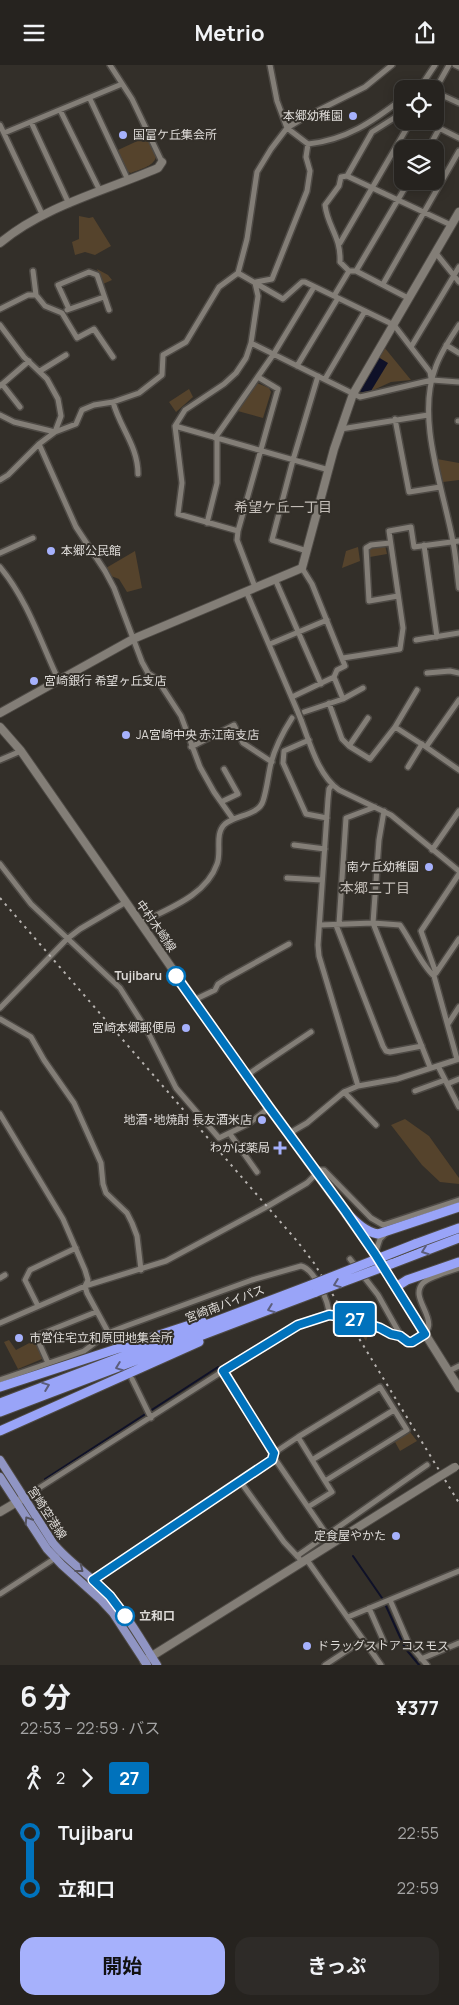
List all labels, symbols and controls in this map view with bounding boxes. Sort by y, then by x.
text: Metrio [194,18,265,48]
icon: menu [20,19,48,47]
icon: share [411,19,439,47]
map controls [394,80,444,190]
button: locate [394,80,444,130]
place label: 本郷幼稚園 [283,107,343,124]
marker: 本郷幼稚園 [347,110,359,122]
place label: 国富ケ丘集会所 [133,126,217,143]
marker: 国富ケ丘集会所 [117,129,129,141]
button: layers [394,140,444,190]
district label: 希望ケ丘一丁目 [234,497,332,516]
place label: 本郷公民館 [61,542,121,559]
marker: 本郷公民館 [45,545,57,557]
place label: 宮崎銀行 希望ヶ丘支店 [44,672,166,689]
marker: 宮崎銀行 希望ヶ丘支店 [28,675,40,687]
place label: JA宮崎中央 赤江南支店 [136,726,259,743]
marker: JA宮崎中央 赤江南支店 [120,729,132,741]
place label: 南ケ丘幼稚園 [347,858,419,875]
marker: 南ケ丘幼稚園 [423,861,435,873]
district label: 本郷二丁目 [340,878,410,897]
street label: 中村木崎線 [132,896,181,955]
marker: Tujibaru [166,966,186,986]
place label: Tujibaru [114,967,162,984]
place label: 宮崎本郷郵便局 [92,1019,176,1036]
marker: 宮崎本郷郵便局 [180,1022,192,1034]
place label: 地酒･地焼酎 長友酒米店 [124,1111,252,1128]
marker: 地酒･地焼酎 長友酒米店 [256,1114,268,1126]
place label: わかば薬局 [210,1139,270,1156]
marker: わかば薬局 [274,1142,286,1154]
one-way arrow [421,1245,430,1255]
one-way arrow [334,1278,342,1288]
street label: 宮崎南バイパス [183,1281,267,1326]
one-way arrow [267,1303,276,1313]
line badge: 27 [332,1303,378,1335]
text: 27 [345,1307,365,1331]
place label: 市営住宅立和原団地集会所 [29,1329,173,1346]
marker: 市営住宅立和原団地集会所 [13,1332,25,1344]
one-way arrow [115,1361,124,1371]
one-way arrow [41,1381,49,1391]
street label: 宮崎空港線 [24,1483,71,1543]
one-way arrow [25,1516,34,1526]
place label: 定食屋やかた [314,1527,386,1544]
marker: 定食屋やかた [390,1530,402,1542]
one-way arrow [74,1564,83,1572]
marker: 立和口 [115,1606,135,1626]
place label: 立和口 [139,1607,175,1624]
place label: ドラッグストアコスモス [317,1637,449,1654]
marker: ドラッグストアコスモス [301,1640,313,1652]
text: 6 分 [20,1677,71,1715]
text: ¥377 [396,1695,439,1721]
text: 22:53 – 22:59 · バス [20,1717,160,1739]
icon: walk [20,1764,48,1792]
icon: forward [73,1764,101,1792]
text: 27 [119,1766,139,1790]
text: 2 [56,1767,65,1789]
text: Tujibaru [58,1820,133,1846]
text: 22:55 [397,1822,439,1844]
text: 立和口 [58,1876,115,1902]
text: 22:59 [397,1877,439,1899]
button: 開始 [20,1937,225,1995]
button: きっぷ [235,1937,439,1995]

